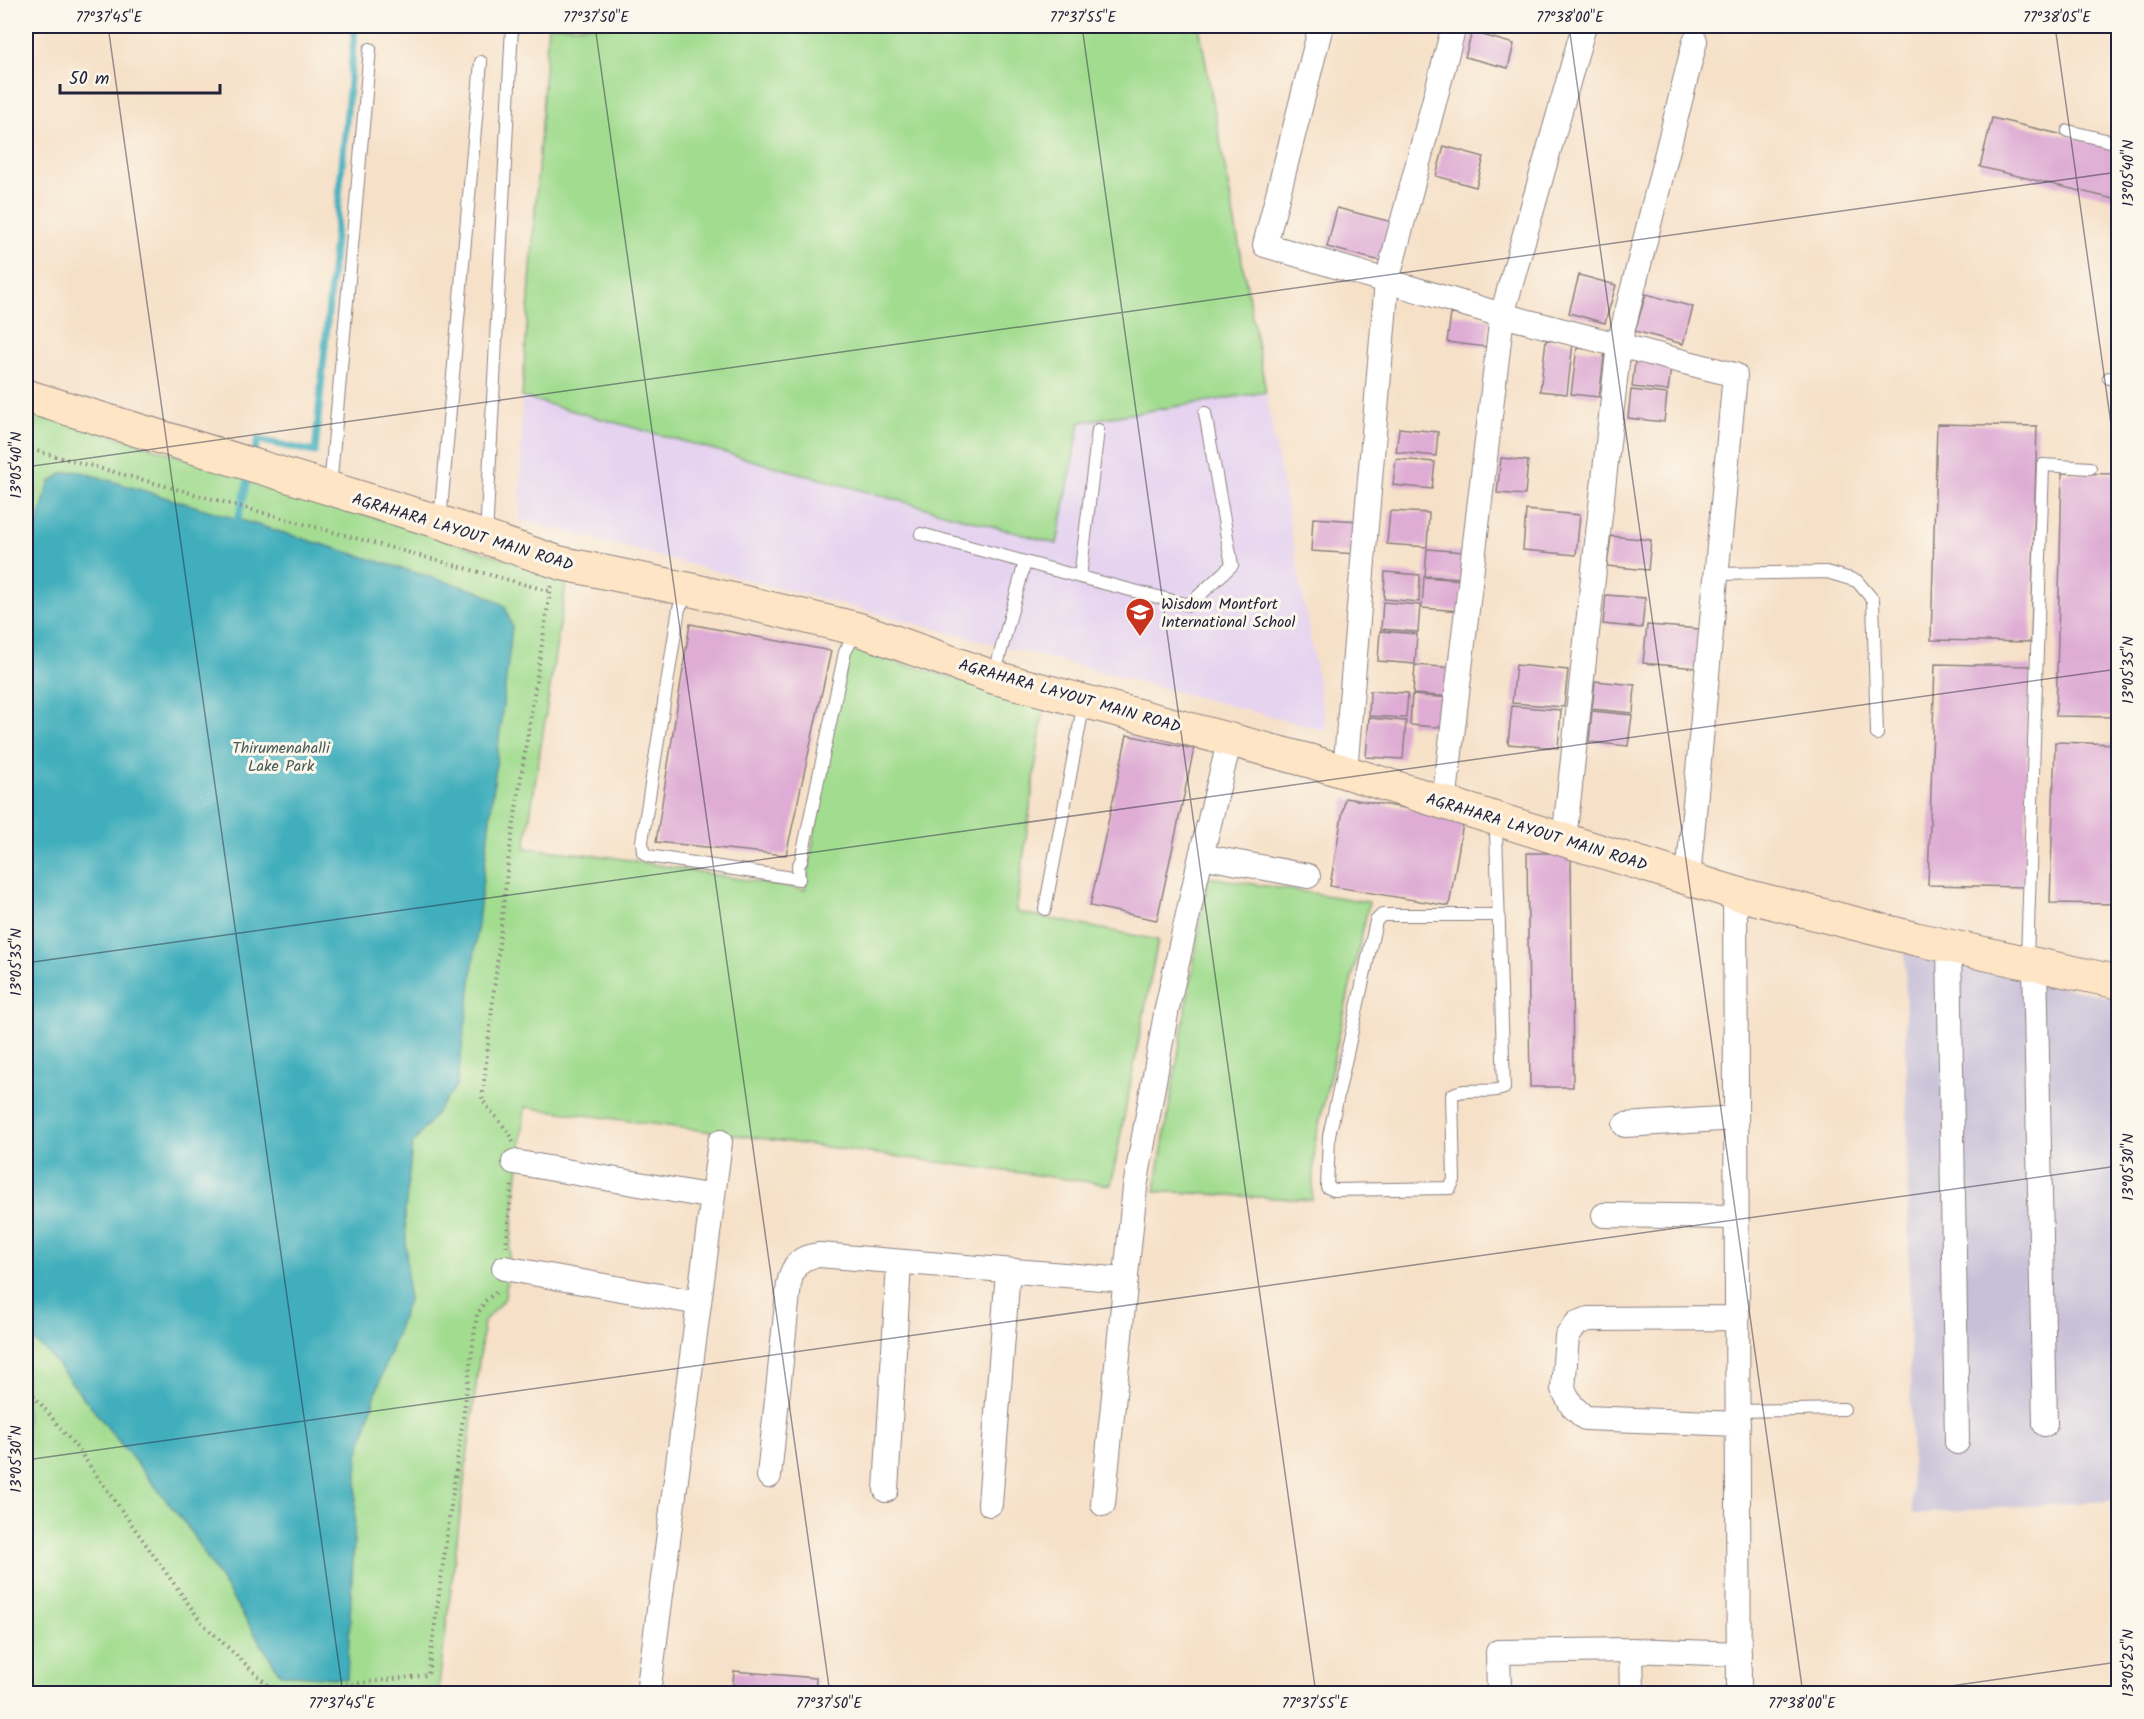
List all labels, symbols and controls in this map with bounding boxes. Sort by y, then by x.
text: 77°37'45"E [76,6,144,30]
text: 77°37'50"E [563,6,630,30]
text: 77°37'55"E [1050,6,1117,30]
text: 77°38'00"E [1536,6,1605,30]
text: 77°38'05"E [2023,6,2092,30]
scale bar [60,57,220,95]
text: 50 m [69,65,109,94]
text: 13°05'40"N [2117,140,2141,206]
text: 13°05'40"N [5,432,29,498]
street label: AGRAHARA LAYOUT MAIN ROAD [349,487,576,578]
place label: Wisdom Montfort International School [1161,592,1296,635]
school or university icon: Wisdom Montfort International School [1124,596,1156,638]
text: 13°05'35"N [2117,636,2141,704]
street label: AGRAHARA LAYOUT MAIN ROAD [955,653,1184,740]
park label: Thirumenahalli Lake Park [232,736,331,779]
street label: AGRAHARA LAYOUT MAIN ROAD [1423,787,1650,878]
text: 13°05'35"N [5,928,29,996]
text: 13°05'30"N [2117,1133,2141,1201]
text: 13°05'30"N [5,1425,29,1493]
text: 13°05'25"N [2117,1629,2141,1697]
text: 77°37'45"E [309,1692,377,1716]
text: 77°37'50"E [796,1692,863,1716]
text: 77°37'55"E [1282,1692,1349,1716]
text: 77°38'00"E [1768,1692,1837,1716]

